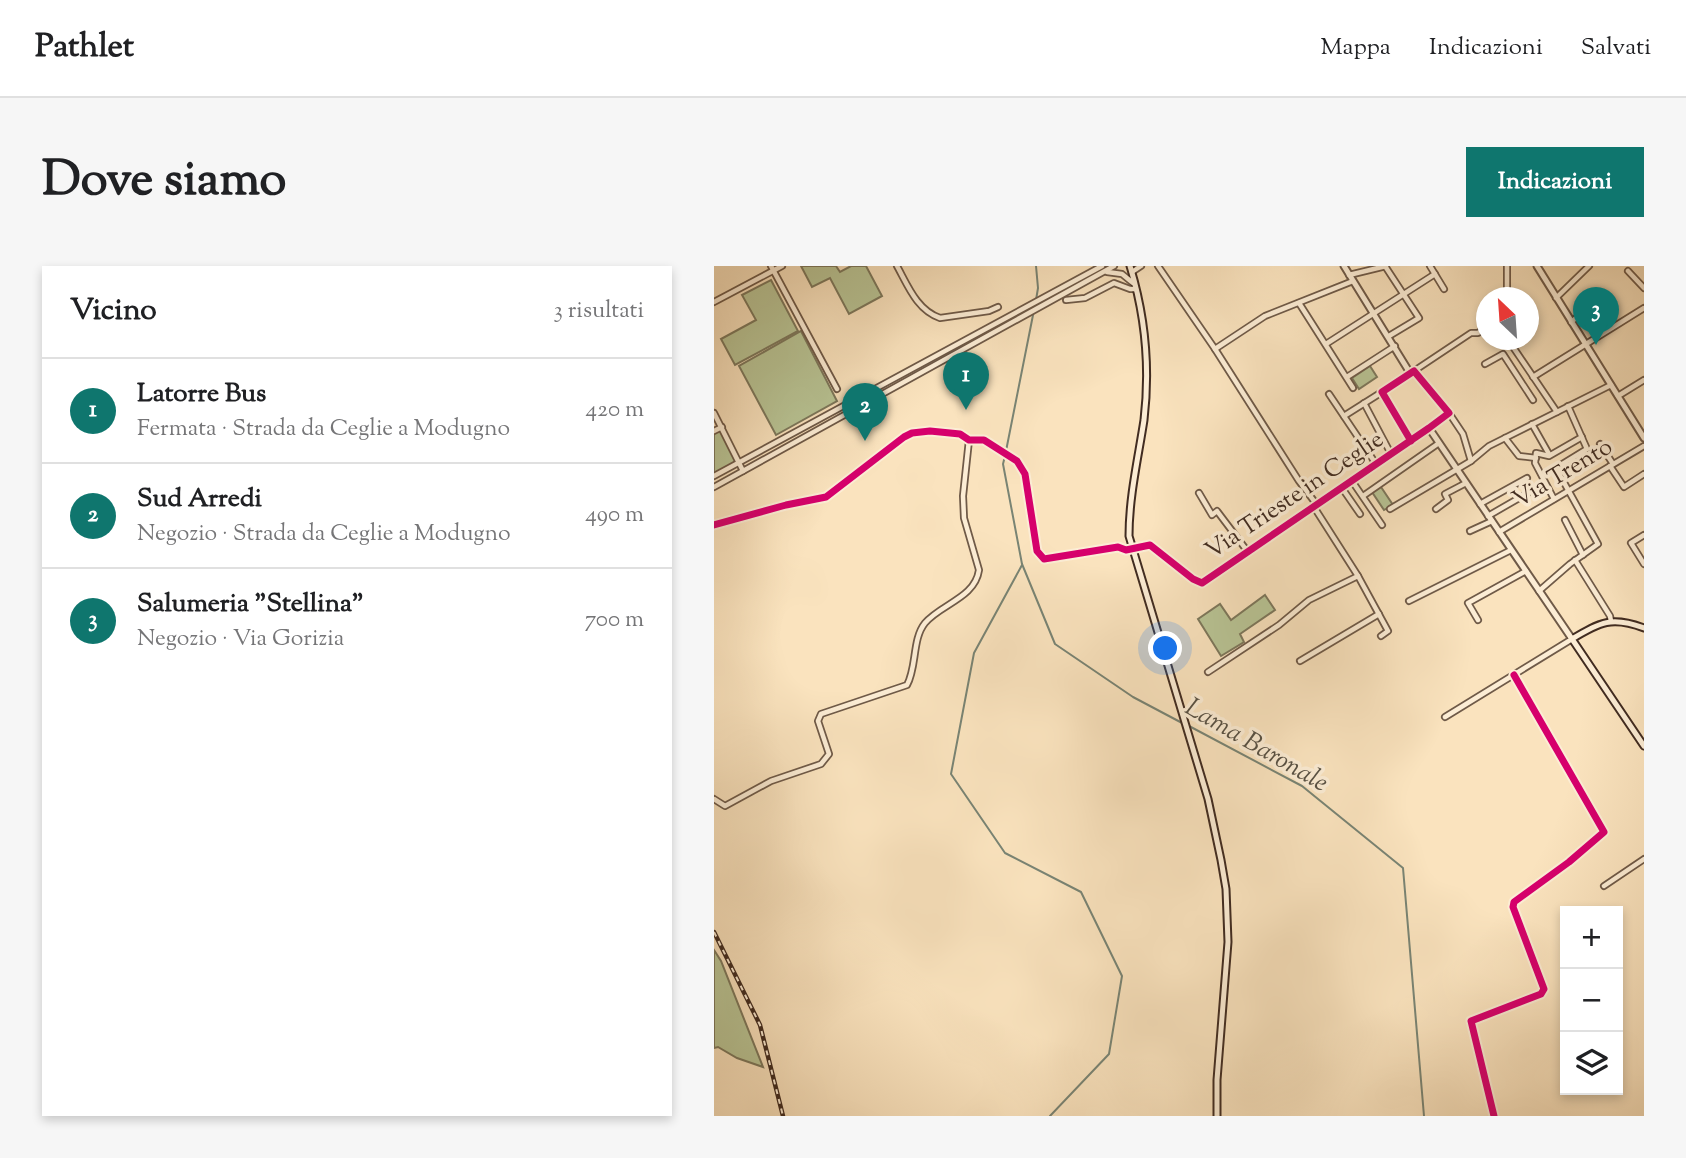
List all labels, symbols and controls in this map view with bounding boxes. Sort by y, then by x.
text: Pathlet [35,24,134,72]
text: Mappa [1321,31,1391,65]
text: Indicazioni [1429,31,1543,65]
text: Salvati [1581,31,1651,65]
text: Dove siamo [42,147,286,217]
button: Indicazioni [1466,147,1644,217]
north arrow [1476,287,1539,350]
pin: 3 [1573,287,1619,345]
text: Vicino [70,290,157,333]
text: 3 risultati [554,295,644,328]
pin: 1 [943,352,989,410]
text: Latorre Bus [137,376,266,413]
pin: 2 [842,383,888,441]
text: 1 [89,394,97,427]
text: 420 m [586,394,644,427]
text: Fermata · Strada da Ceglie a Modugno [137,413,510,446]
street label: Via Trieste in Ceglie [1199,424,1391,568]
street label: Via Trento [1507,431,1619,517]
text: Sud Arredi [137,481,262,518]
text: 2 [88,499,98,532]
text: 490 m [585,499,644,532]
text: Negozio · Strada da Ceglie a Modugno [137,518,511,551]
text: Salumeria "Stellina" [137,586,364,623]
text: 3 [88,604,98,637]
text: 700 m [585,604,644,637]
text: Negozio · Via Gorizia [137,623,344,656]
your location [1148,631,1182,665]
water label: Lama Baronale [1177,690,1335,802]
map controls [1560,906,1623,1095]
button: + [1560,906,1623,969]
button: − [1560,969,1623,1032]
button: layers [1560,1032,1623,1095]

